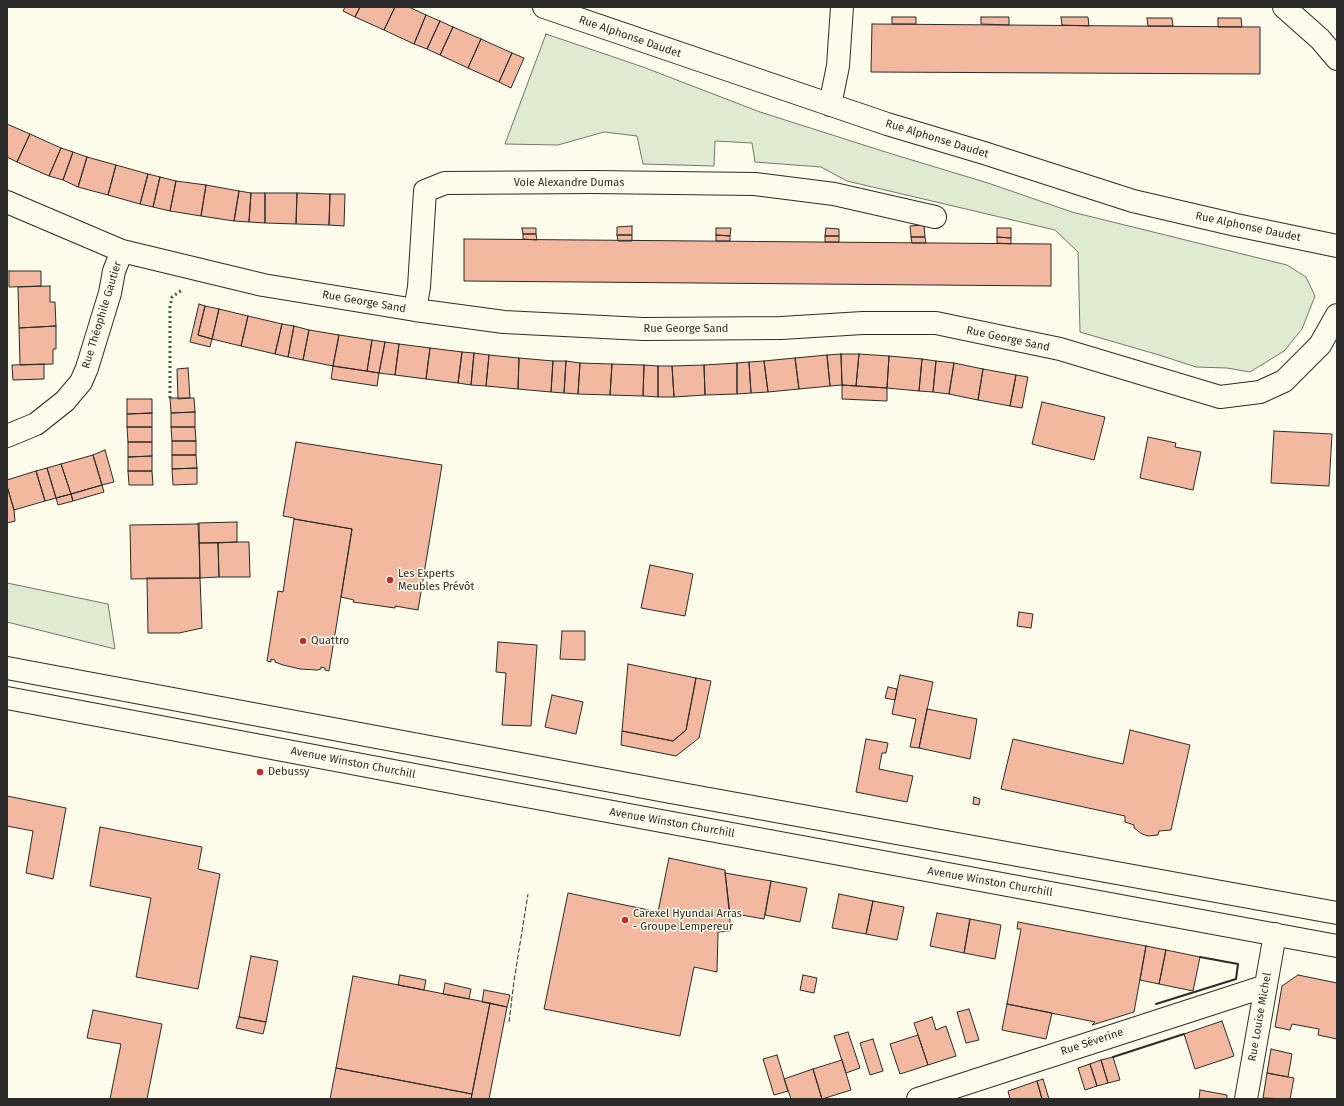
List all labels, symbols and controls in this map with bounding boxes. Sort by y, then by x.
street label: Rue Alphonse Daudet [577,13,683,61]
street label: Rue Alphonse Daudet [884,117,990,161]
street label: Voie Alexandre Dumas [514,176,624,190]
street label: Rue Alphonse Daudet [1194,209,1302,245]
street label: Rue Théophile Gautier [79,260,125,370]
street label: Rue George Sand [321,288,407,316]
street label: Rue George Sand [644,322,728,336]
street label: Rue George Sand [965,324,1051,354]
place label: Les Experts Meubles Prévôt [398,567,475,593]
marker: Les Experts Meubles Prévôt [385,575,395,585]
place label: Quattro [311,634,349,648]
marker: Quattro [298,636,308,646]
street label: Avenue Winston Churchill [289,744,417,782]
place label: Debussy [268,765,309,779]
marker: Debussy [255,767,265,777]
street label: Avenue Winston Churchill [608,805,736,841]
street label: Avenue Winston Churchill [926,864,1054,900]
place label: Carexel Hyundai Arras - Groupe Lempereur [633,907,742,933]
marker: Carexel Hyundai Arras - Groupe Lempereur [620,915,630,925]
street label: Rue Louise Michel [1246,972,1274,1062]
street label: Rue Séverine [1059,1026,1125,1058]

